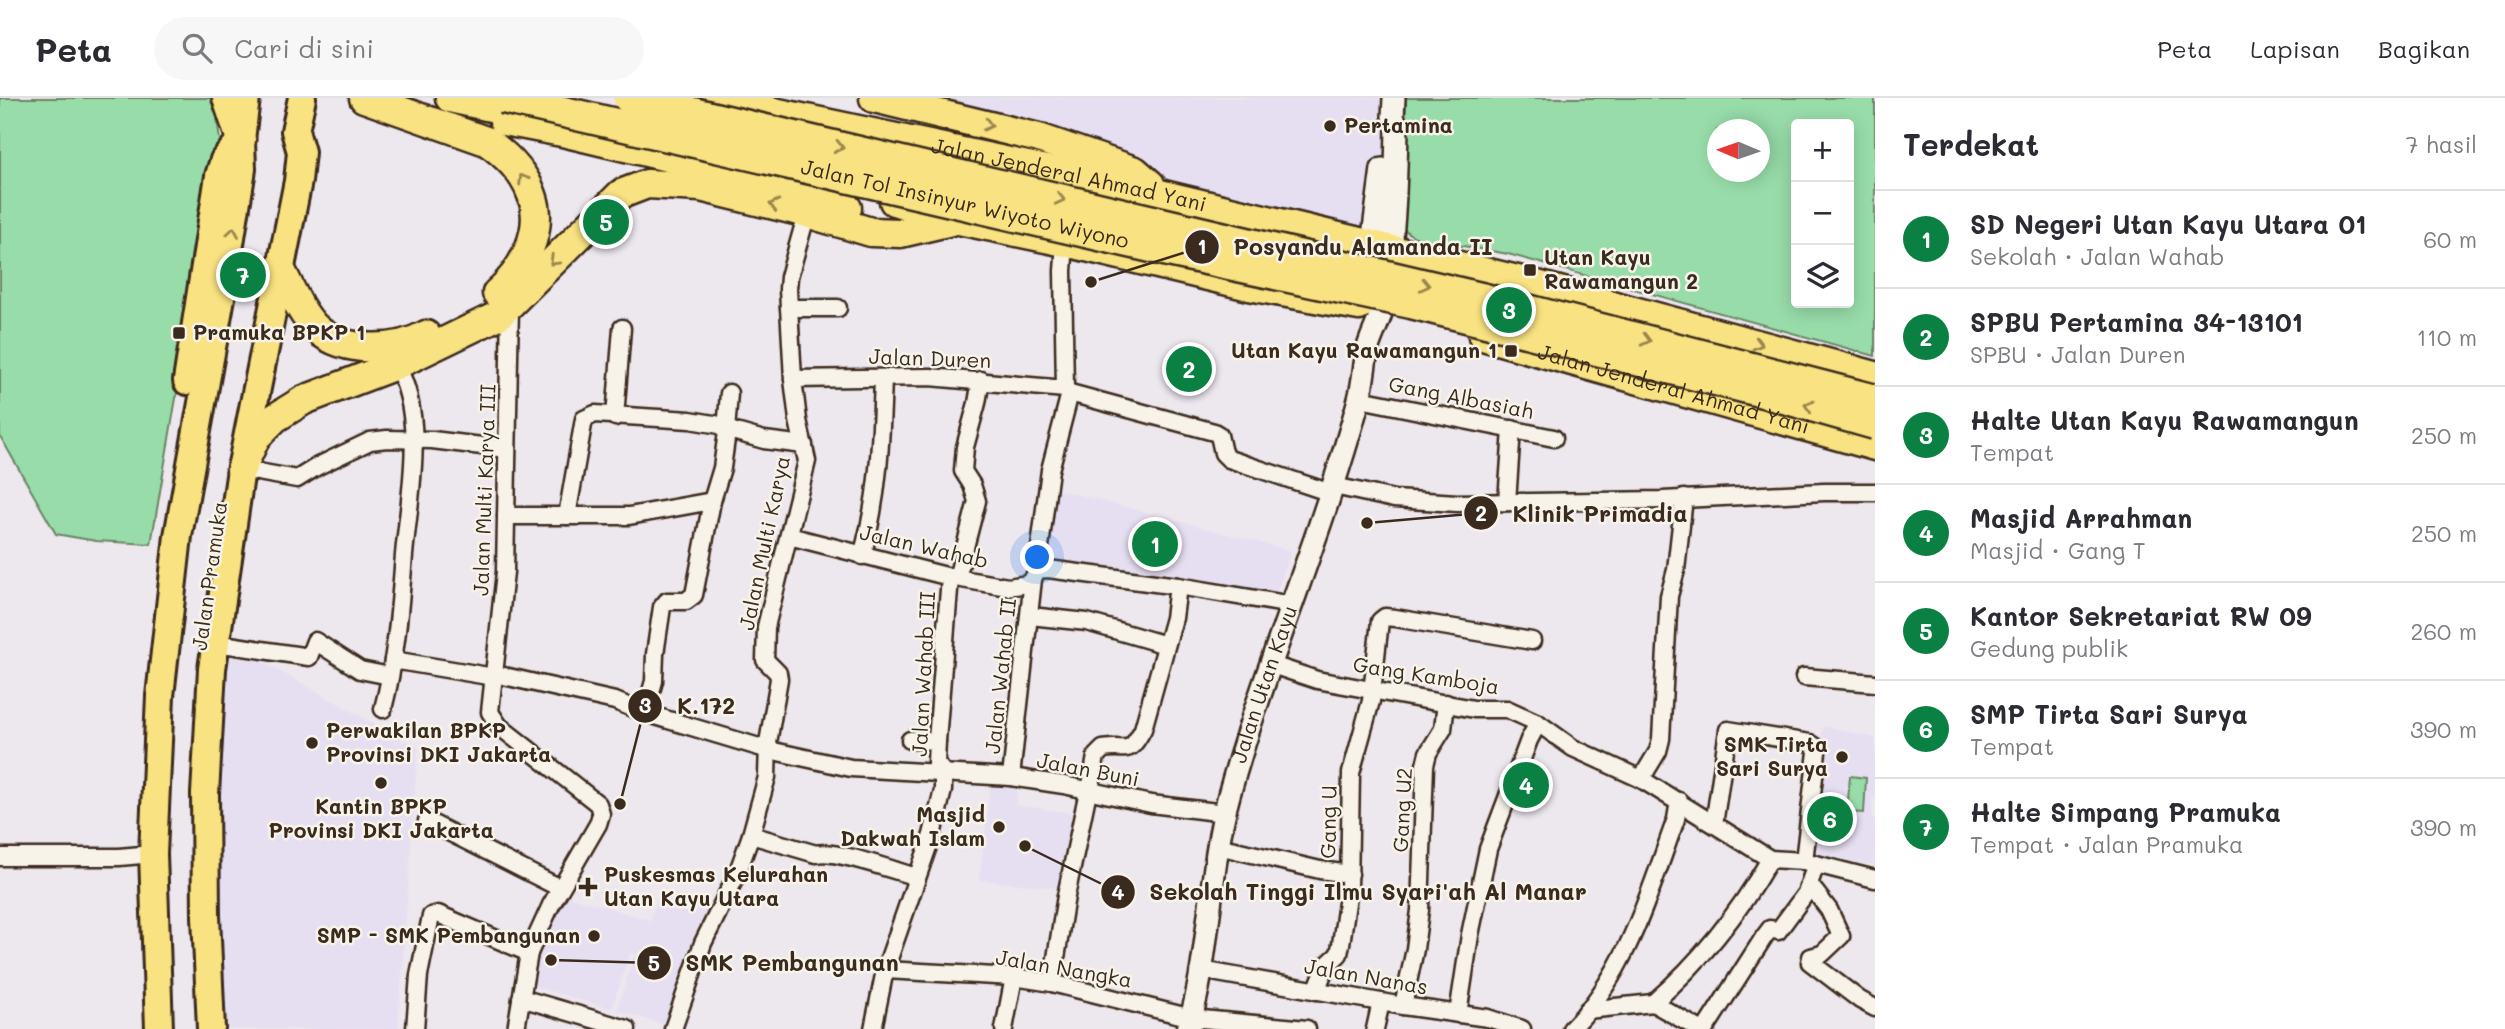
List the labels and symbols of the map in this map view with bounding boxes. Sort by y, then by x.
place label: Pertamina [1344,111,1453,138]
one-way arrow [982,117,994,131]
marker: Pertamina [1322,118,1338,134]
north arrow [1707,119,1770,182]
street label: Jalan Jenderal Ahmad Yani [929,131,1209,217]
one-way arrow [833,139,845,153]
street label: Jalan Tol Insinyur Wiyoto Wiyono [799,152,1132,254]
one-way arrow [519,173,532,186]
one-way arrow [1054,191,1066,205]
pin: 5 [583,196,629,248]
one-way arrow [768,198,780,213]
callout: Posyandu Alamanda II [1184,225,1507,269]
one-way arrow [225,226,240,238]
text: Posyandu Alamanda II [1233,231,1493,261]
text: 1 [1197,232,1207,259]
place label: Utan Kayu Rawamangun 2 [1544,243,1698,294]
pin: 7 [220,249,266,301]
one-way arrow [549,253,562,266]
marker: Utan Kayu Rawamangun 2 [1522,262,1538,278]
one-way arrow [1419,277,1431,291]
pin: 3 [1486,284,1532,336]
place label: Pramuka BPKP 1 [193,318,365,345]
marker: Pramuka BPKP 1 [171,325,187,341]
one-way arrow [1640,332,1652,347]
place label: Utan Kayu Rawamangun 1 [1231,336,1497,364]
one-way arrow [1752,336,1764,351]
street label: Jalan Jenderal Ahmad Yani [1535,337,1813,439]
street label: Jalan Duren [868,342,992,373]
pin: 2 [1166,343,1212,395]
marker: Utan Kayu Rawamangun 1 [1503,343,1519,359]
street label: Gang Albasiah [1387,369,1536,424]
street label: Jalan Multi Karya III [466,384,501,596]
one-way arrow [1804,399,1816,414]
street label: Jalan Multi Karya [732,453,795,632]
callout: Klinik Primadia [1464,491,1702,535]
text: Klinik Primadia [1512,498,1688,528]
text: 2 [1475,499,1487,526]
street label: Jalan Pramuka [185,500,232,652]
street label: Jalan Wahab [857,518,991,573]
pin: 1 [1132,518,1178,570]
your location [1020,540,1054,574]
street label: Jalan Wahab III [905,591,940,757]
street label: Jalan Wahab II [978,597,1021,755]
street label: Jalan Utan Kayu [1224,602,1302,766]
street label: Gang Kamboja [1351,650,1501,699]
callout: K.172 [628,684,749,728]
text: K.172 [677,690,735,720]
text: 3 [639,691,651,718]
place label: Perwakilan BPKP Provinsi DKI Jakarta [326,716,551,767]
place label: SMK Tirta Sari Surya [1716,730,1828,782]
marker: Perwakilan BPKP Provinsi DKI Jakarta [304,735,320,751]
street label: Jalan Buni [1035,745,1142,792]
marker: SMK Tirta Sari Surya [1834,749,1850,765]
pin: 4 [1503,759,1549,811]
street label: Gang U2 [1386,767,1417,853]
marker: Kantin BPKP Provinsi DKI Jakarta [373,775,389,791]
street label: Gang U [1313,785,1342,859]
place label: Kantin BPKP Provinsi DKI Jakarta [268,792,494,843]
pin: 6 [1807,793,1853,845]
place label: Masjid Dakwah Islam [840,800,985,851]
marker: Masjid Dakwah Islam [991,819,1007,835]
place label: Puskesmas Kelurahan Utan Kayu Utara [604,860,828,912]
callout: Sekolah Tinggi Ilmu Syari'ah Al Manar [1101,870,1601,914]
text: Sekolah Tinggi Ilmu Syari'ah Al Manar [1149,876,1587,906]
marker: Puskesmas Kelurahan Utan Kayu Utara [578,877,598,897]
text: 4 [1111,878,1125,905]
place label: SMP - SMK Pembangunan [317,921,580,948]
marker: SMP - SMK Pembangunan [586,928,602,944]
callout: SMK Pembangunan [636,941,913,985]
street label: Jalan Nangka [994,942,1135,993]
text: SMK Pembangunan [685,947,899,977]
text: 5 [648,949,660,976]
street label: Jalan Nanas [1302,951,1430,1000]

